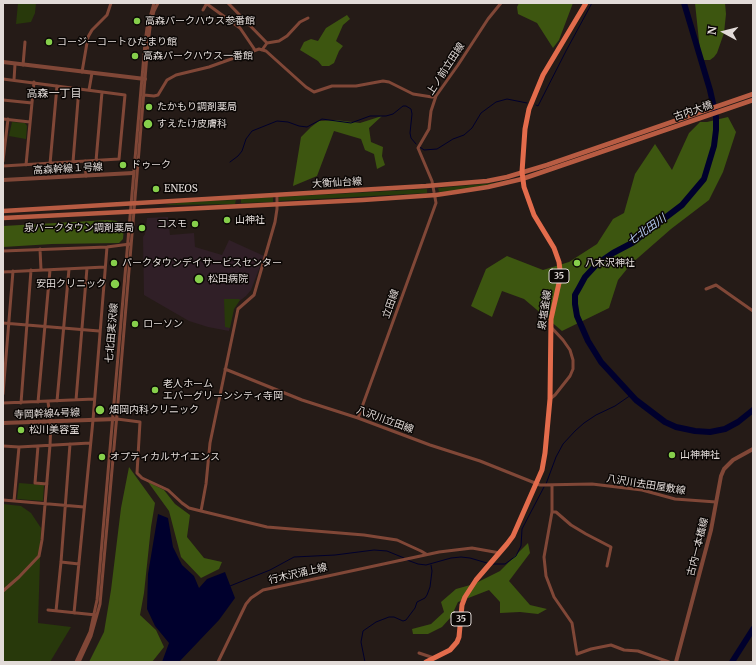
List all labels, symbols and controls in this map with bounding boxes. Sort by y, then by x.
north arrow [704,12,744,52]
place label: 高森パークハウス参番館 [145,15,255,27]
marker: 高森パークハウス参番館 [132,16,142,26]
text: N [705,25,720,36]
place label: コージーコートひだまり館 [57,36,177,48]
marker: コージーコートひだまり館 [44,37,54,47]
street label: 上ノ前立田線 [425,41,467,97]
place label: 高森パークハウス一番館 [143,50,253,62]
marker: 高森パークハウス一番館 [130,51,140,61]
district label: 高森一丁目 [27,87,81,101]
street label: 古内大橋 [672,99,714,123]
place label: たかもり調剤薬局 [157,101,237,113]
marker: たかもり調剤薬局 [144,102,154,112]
marker: すえたけ皮膚科 [142,118,154,130]
place label: すえたけ皮膚科 [157,118,227,130]
place label: ドゥーク [131,159,171,171]
marker: ドゥーク [118,160,128,170]
street label: 高森幹線１号線 [33,161,103,177]
street label: 大衡仙台線 [312,176,362,190]
place label: ENEOS [164,183,198,195]
marker: ENEOS [151,184,161,194]
water label: 七北田川 [625,212,669,248]
place label: 山神社 [235,214,265,226]
marker: 山神社 [222,215,232,225]
place label: コスモ [157,218,187,230]
marker: コスモ [190,219,200,229]
place label: 泉パークタウン調剤薬局 [24,222,134,234]
marker: 泉パークタウン調剤薬局 [137,223,147,233]
place label: パークタウンデイサービスセンター [122,257,282,269]
place label: 八木沢神社 [585,257,635,269]
marker: パークタウンデイサービスセンター [109,258,119,268]
marker: 八木沢神社 [572,258,582,268]
road number: 35 [549,269,569,283]
marker: 松田病院 [193,273,205,285]
place label: 松田病院 [208,273,248,285]
place label: 安田クリニック [36,278,106,290]
marker: 安田クリニック [109,278,121,290]
street label: 立田線 [380,288,402,320]
street label: 泉塩釜線 [536,289,554,331]
street label: 七北田実沢線 [103,303,121,363]
place label: ローソン [143,318,183,330]
marker: ローソン [130,319,140,329]
place label: 老人ホーム エバーグリーンシティ寺岡 [163,378,283,402]
marker: 老人ホーム エバーグリーンシティ寺岡 [150,385,160,395]
marker: 畑岡内科クリニック [94,404,106,416]
place label: 畑岡内科クリニック [109,404,199,416]
street label: 八沢川立田線 [355,404,415,436]
street label: 寺岡幹線4号線 [14,407,80,421]
place label: 松川美容室 [29,424,79,436]
marker: 松川美容室 [16,425,26,435]
place label: 山神神社 [680,449,720,461]
marker: 山神神社 [667,450,677,460]
place label: オプティカルサイエンス [110,451,220,463]
marker: オプティカルサイエンス [97,452,107,462]
street label: 八沢川去田屋敷線 [606,473,686,497]
street label: 古内一本橋線 [685,516,711,578]
street label: 行木沢涌上線 [267,561,329,587]
road number: 35 [451,612,471,626]

